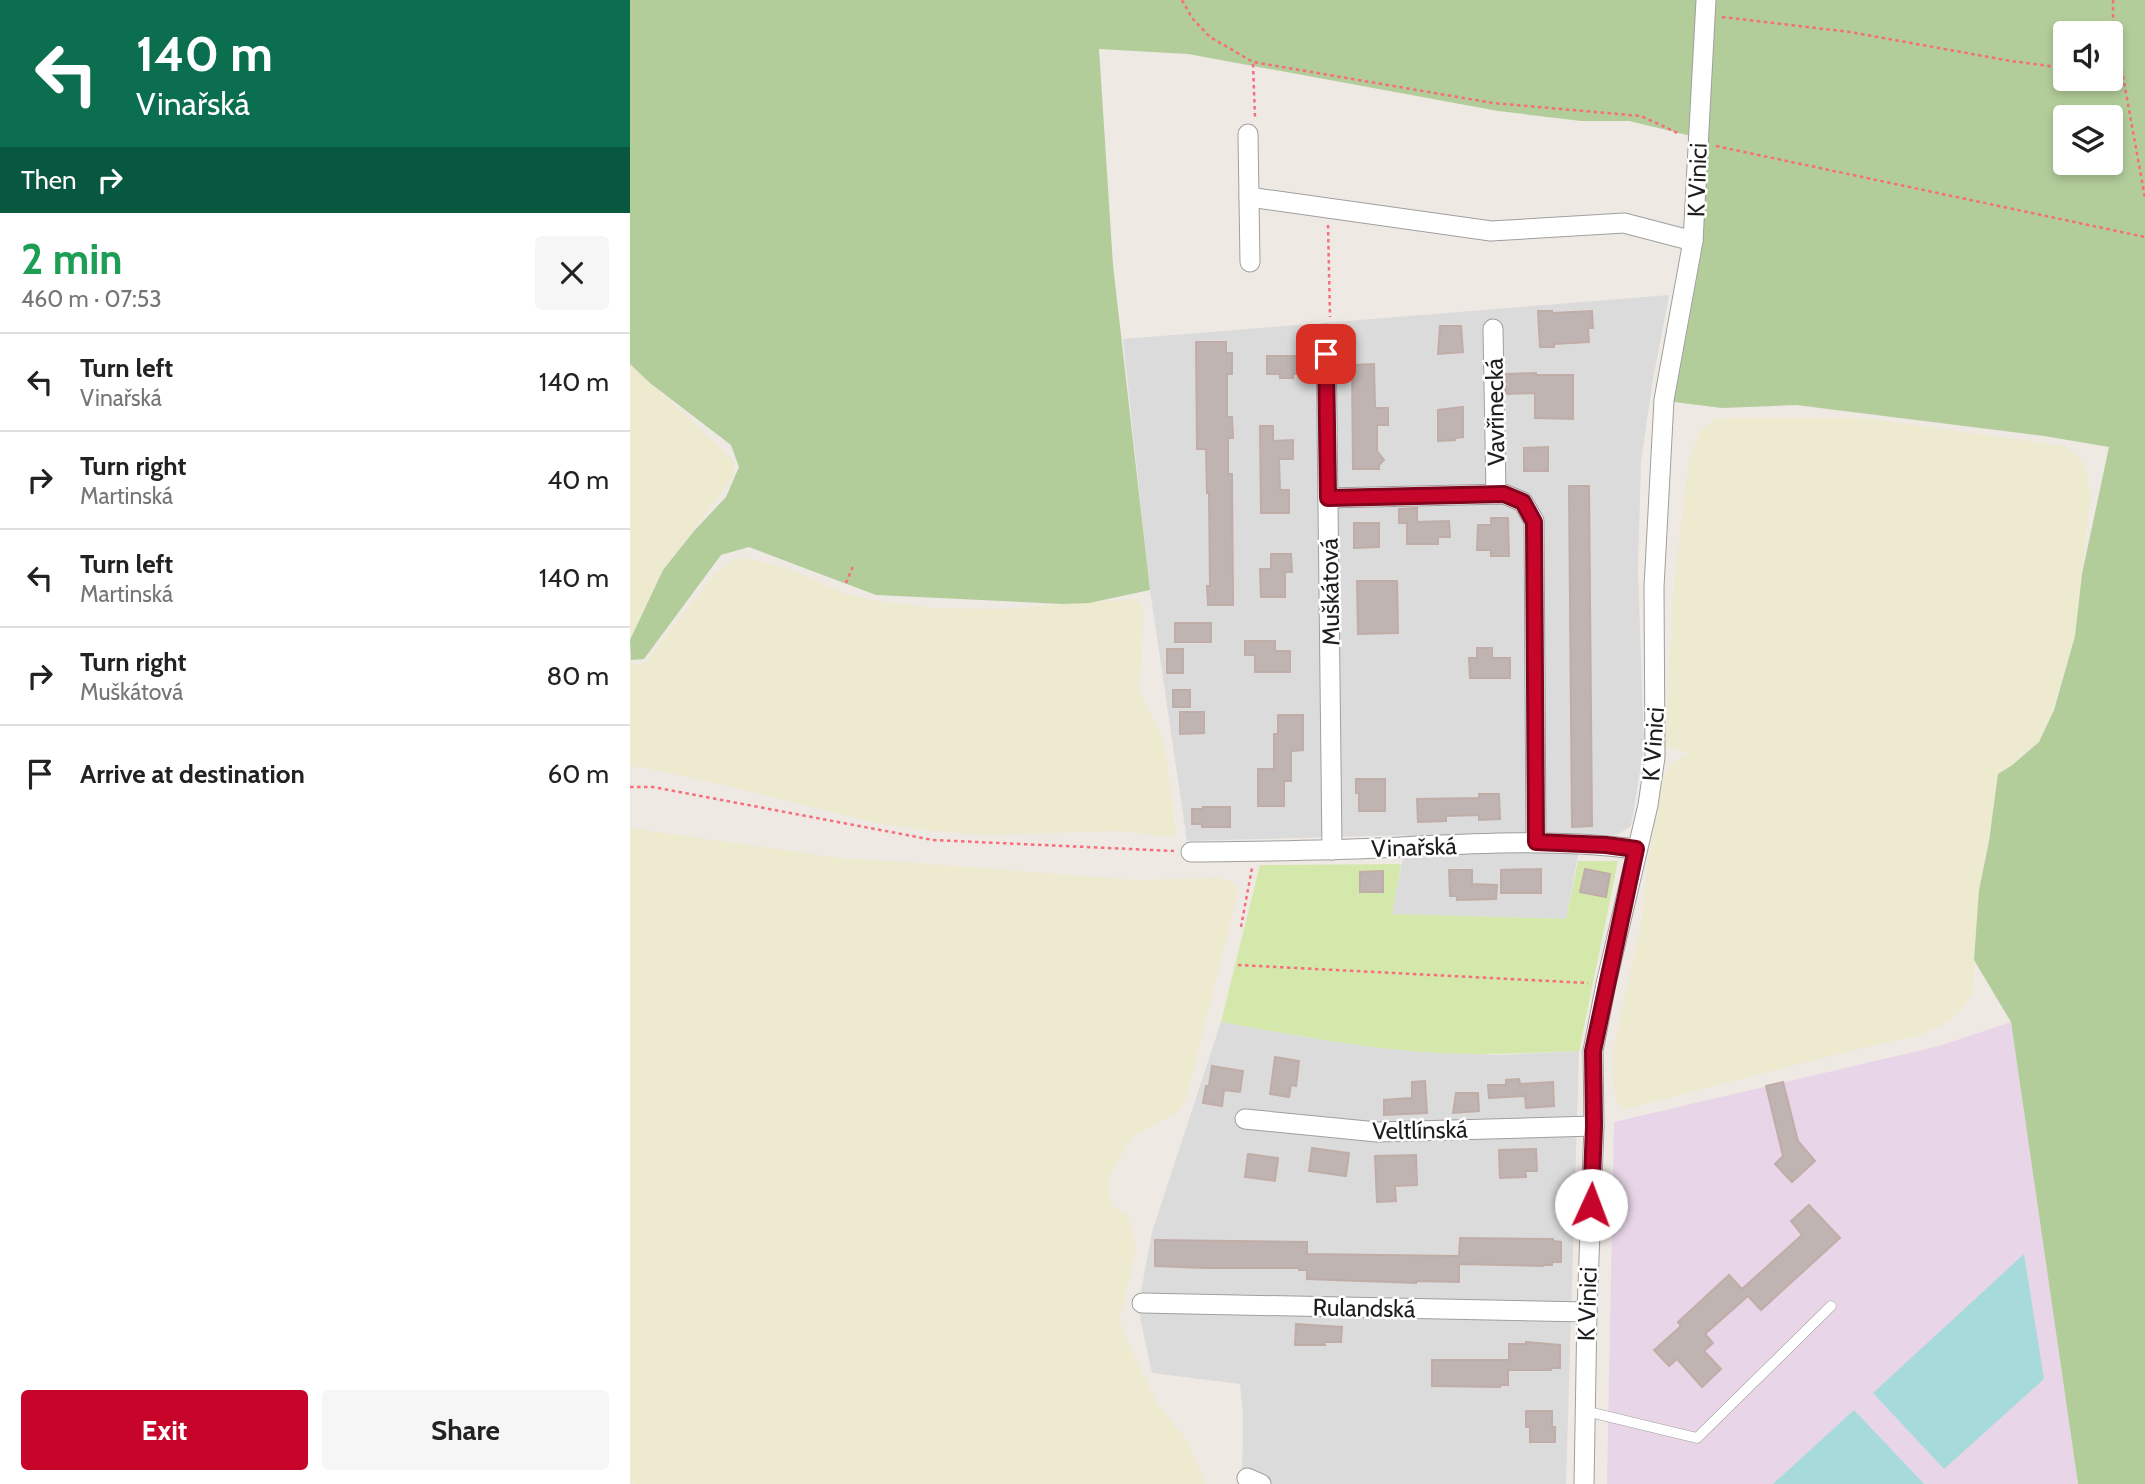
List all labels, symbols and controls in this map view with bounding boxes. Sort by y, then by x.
map controls [2053,21,2123,175]
button: sound [2053,21,2123,91]
text: 140 m [136,24,273,83]
icon: left [21,28,112,119]
text: Vinařská [136,84,250,123]
button: layers [2053,105,2123,175]
street label: K Vinici [1681,142,1713,218]
icon: right [91,161,129,199]
text: Then [21,164,77,196]
text: 2 min [21,233,122,285]
button: close [535,236,609,310]
text: 460 m · 07:53 [21,285,162,313]
pin [1296,324,1356,384]
icon: arrive [1307,335,1345,373]
text: Turn left [80,352,173,384]
street label: Vavřinecká [1480,357,1510,466]
icon: left [21,363,59,401]
text: 140 m [539,366,609,398]
text: Vinařská [80,384,162,412]
text: Turn right [80,450,186,482]
icon: right [21,461,59,499]
text: 40 m [547,464,609,496]
text: Martinská [80,482,173,510]
street label: Muškátová [1315,537,1345,646]
text: Turn left [80,548,173,580]
icon: left [21,559,59,597]
text: 140 m [539,562,609,594]
text: Martinská [80,580,173,608]
text: Turn right [80,646,186,678]
icon: right [21,657,59,695]
text: 80 m [546,660,609,692]
text: Muškátová [80,678,183,706]
street label: K Vinici [1636,706,1670,782]
icon: arrive [21,755,59,793]
text: Arrive at destination [80,758,305,790]
text: 60 m [547,758,609,790]
street label: Vinařská [1371,831,1458,863]
street label: Veltlínská [1372,1115,1468,1145]
position arrow [1554,1168,1628,1242]
street label: K Vinici [1571,1266,1603,1342]
street label: Rulandská [1312,1293,1416,1323]
button: Exit [21,1390,308,1470]
button: Share [322,1390,609,1470]

